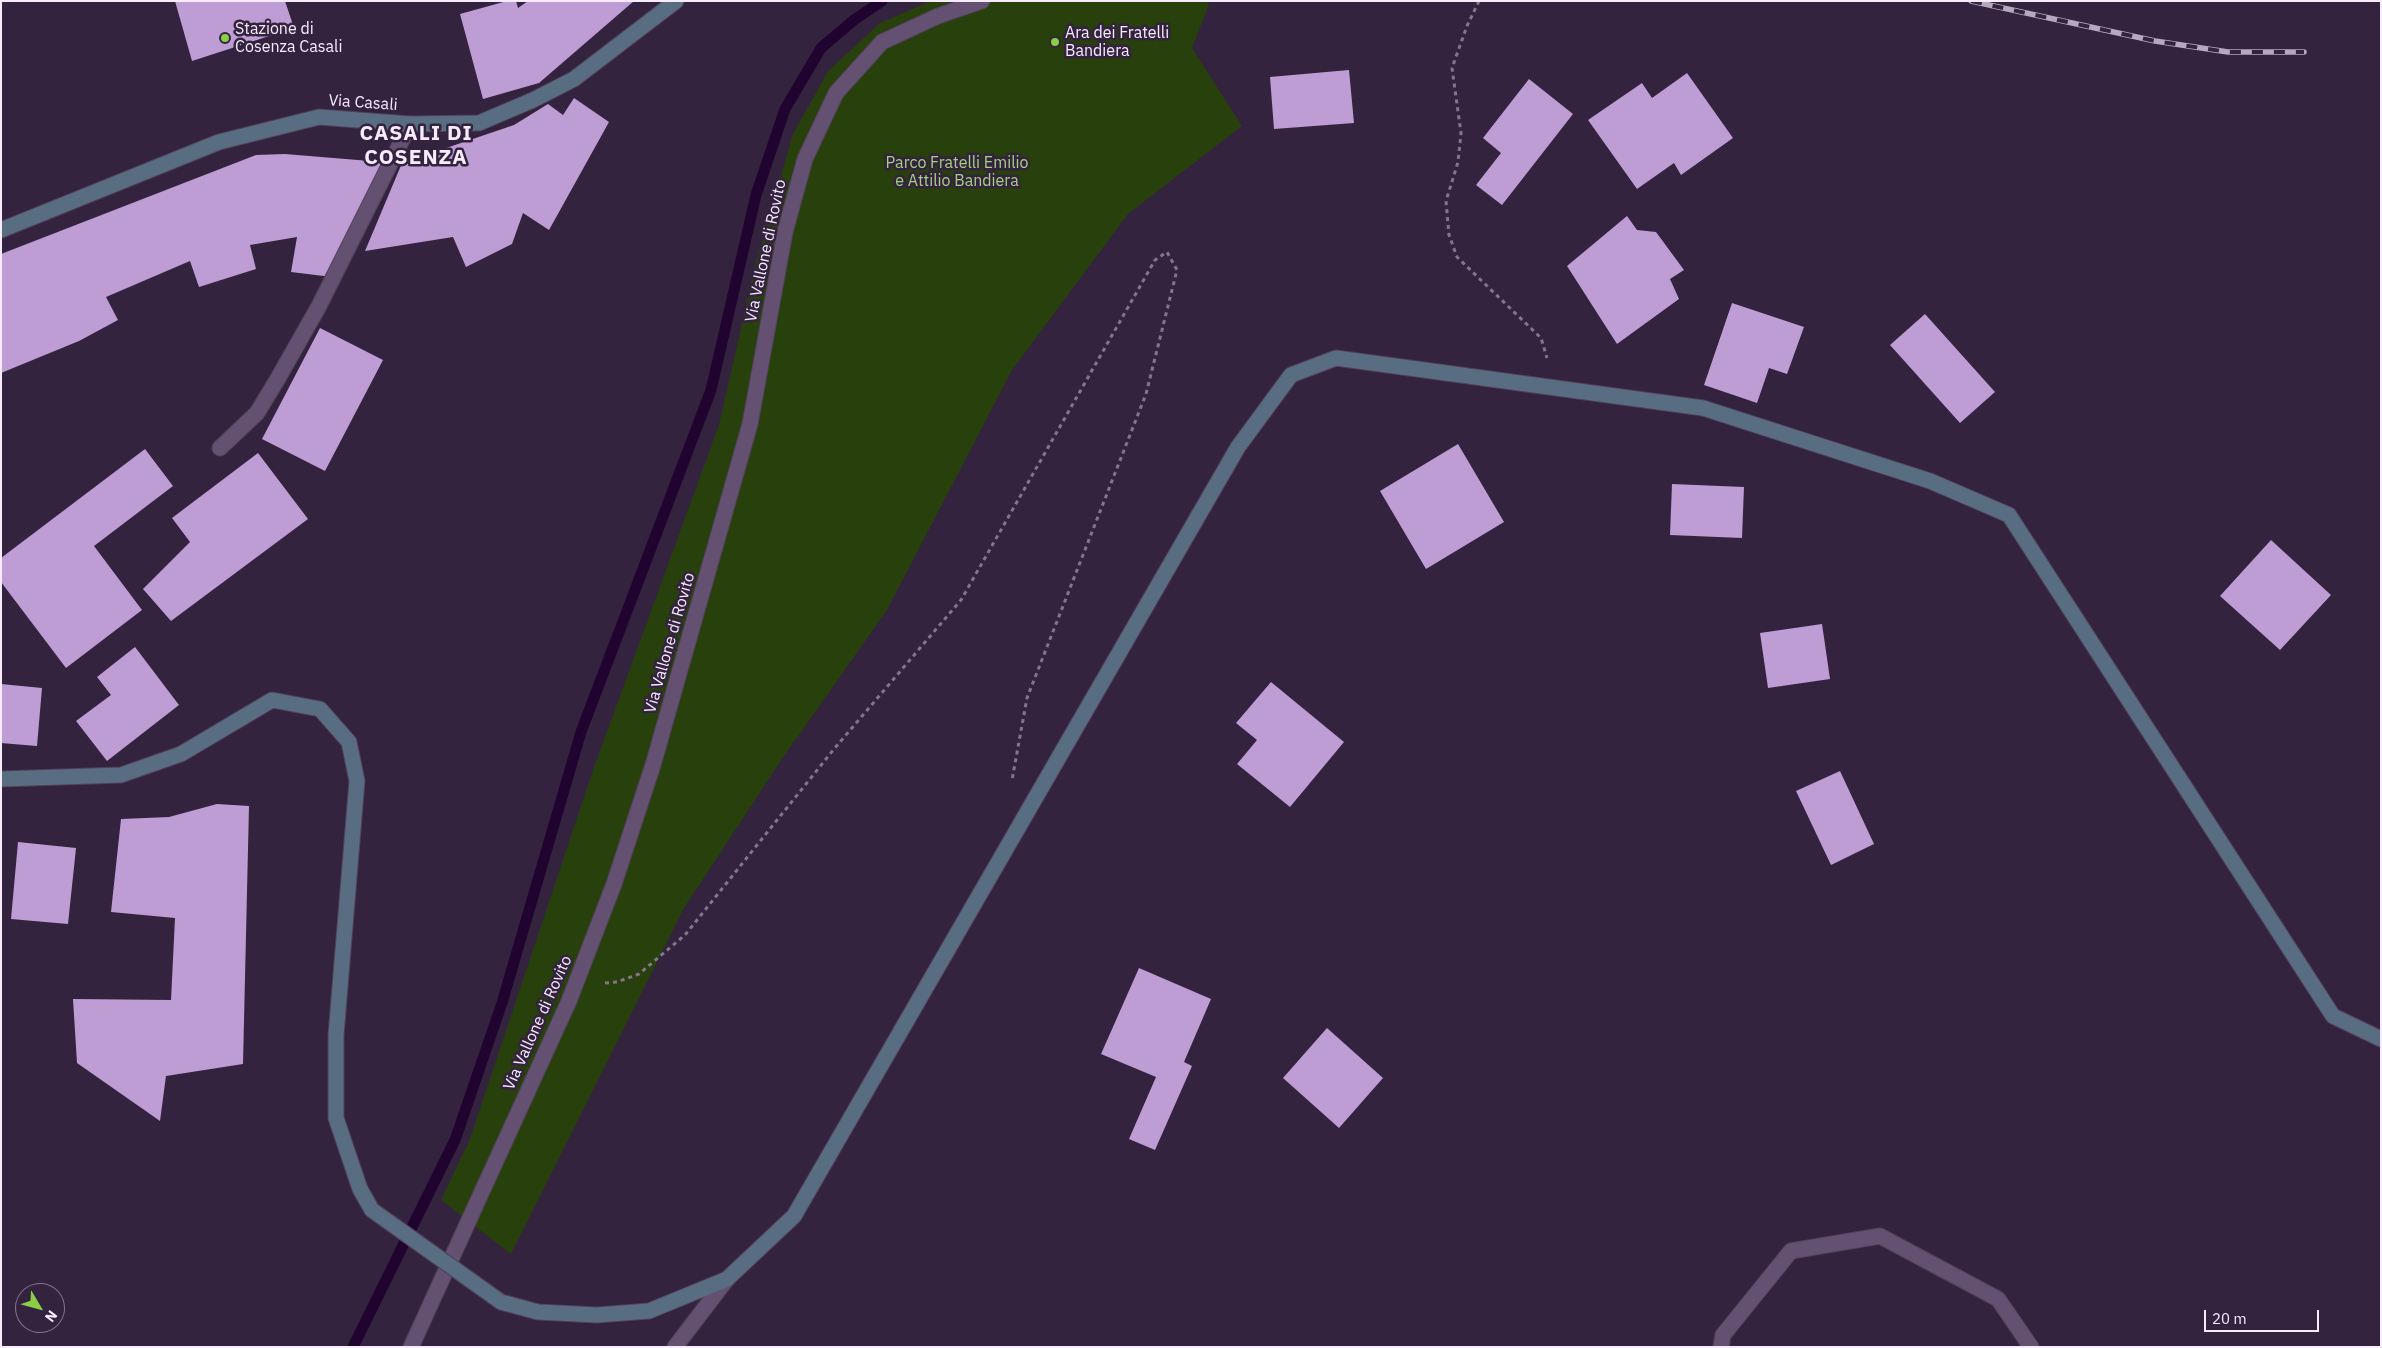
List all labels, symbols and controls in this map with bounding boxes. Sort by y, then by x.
place label: Stazione di Cosenza Casali [235,19,342,57]
place label: Ara dei Fratelli Bandiera [1065,23,1169,61]
marker: Stazione di Cosenza Casali [219,32,231,44]
marker: Ara dei Fratelli Bandiera [1049,36,1061,48]
street label: Via Casali [328,91,398,115]
district label: CASALI DI COSENZA [358,121,474,171]
park label: Parco Fratelli Emilio e Attilio Bandiera [886,153,1028,191]
street label: Via Vallone di Rovito [741,178,791,324]
street label: Via Vallone di Rovito [641,570,699,716]
street label: Via Vallone di Rovito [500,953,576,1093]
north arrow [15,1283,65,1333]
scale bar [2207,1300,2322,1332]
text: N [41,1307,61,1326]
text: 20 m [2212,1309,2247,1328]

